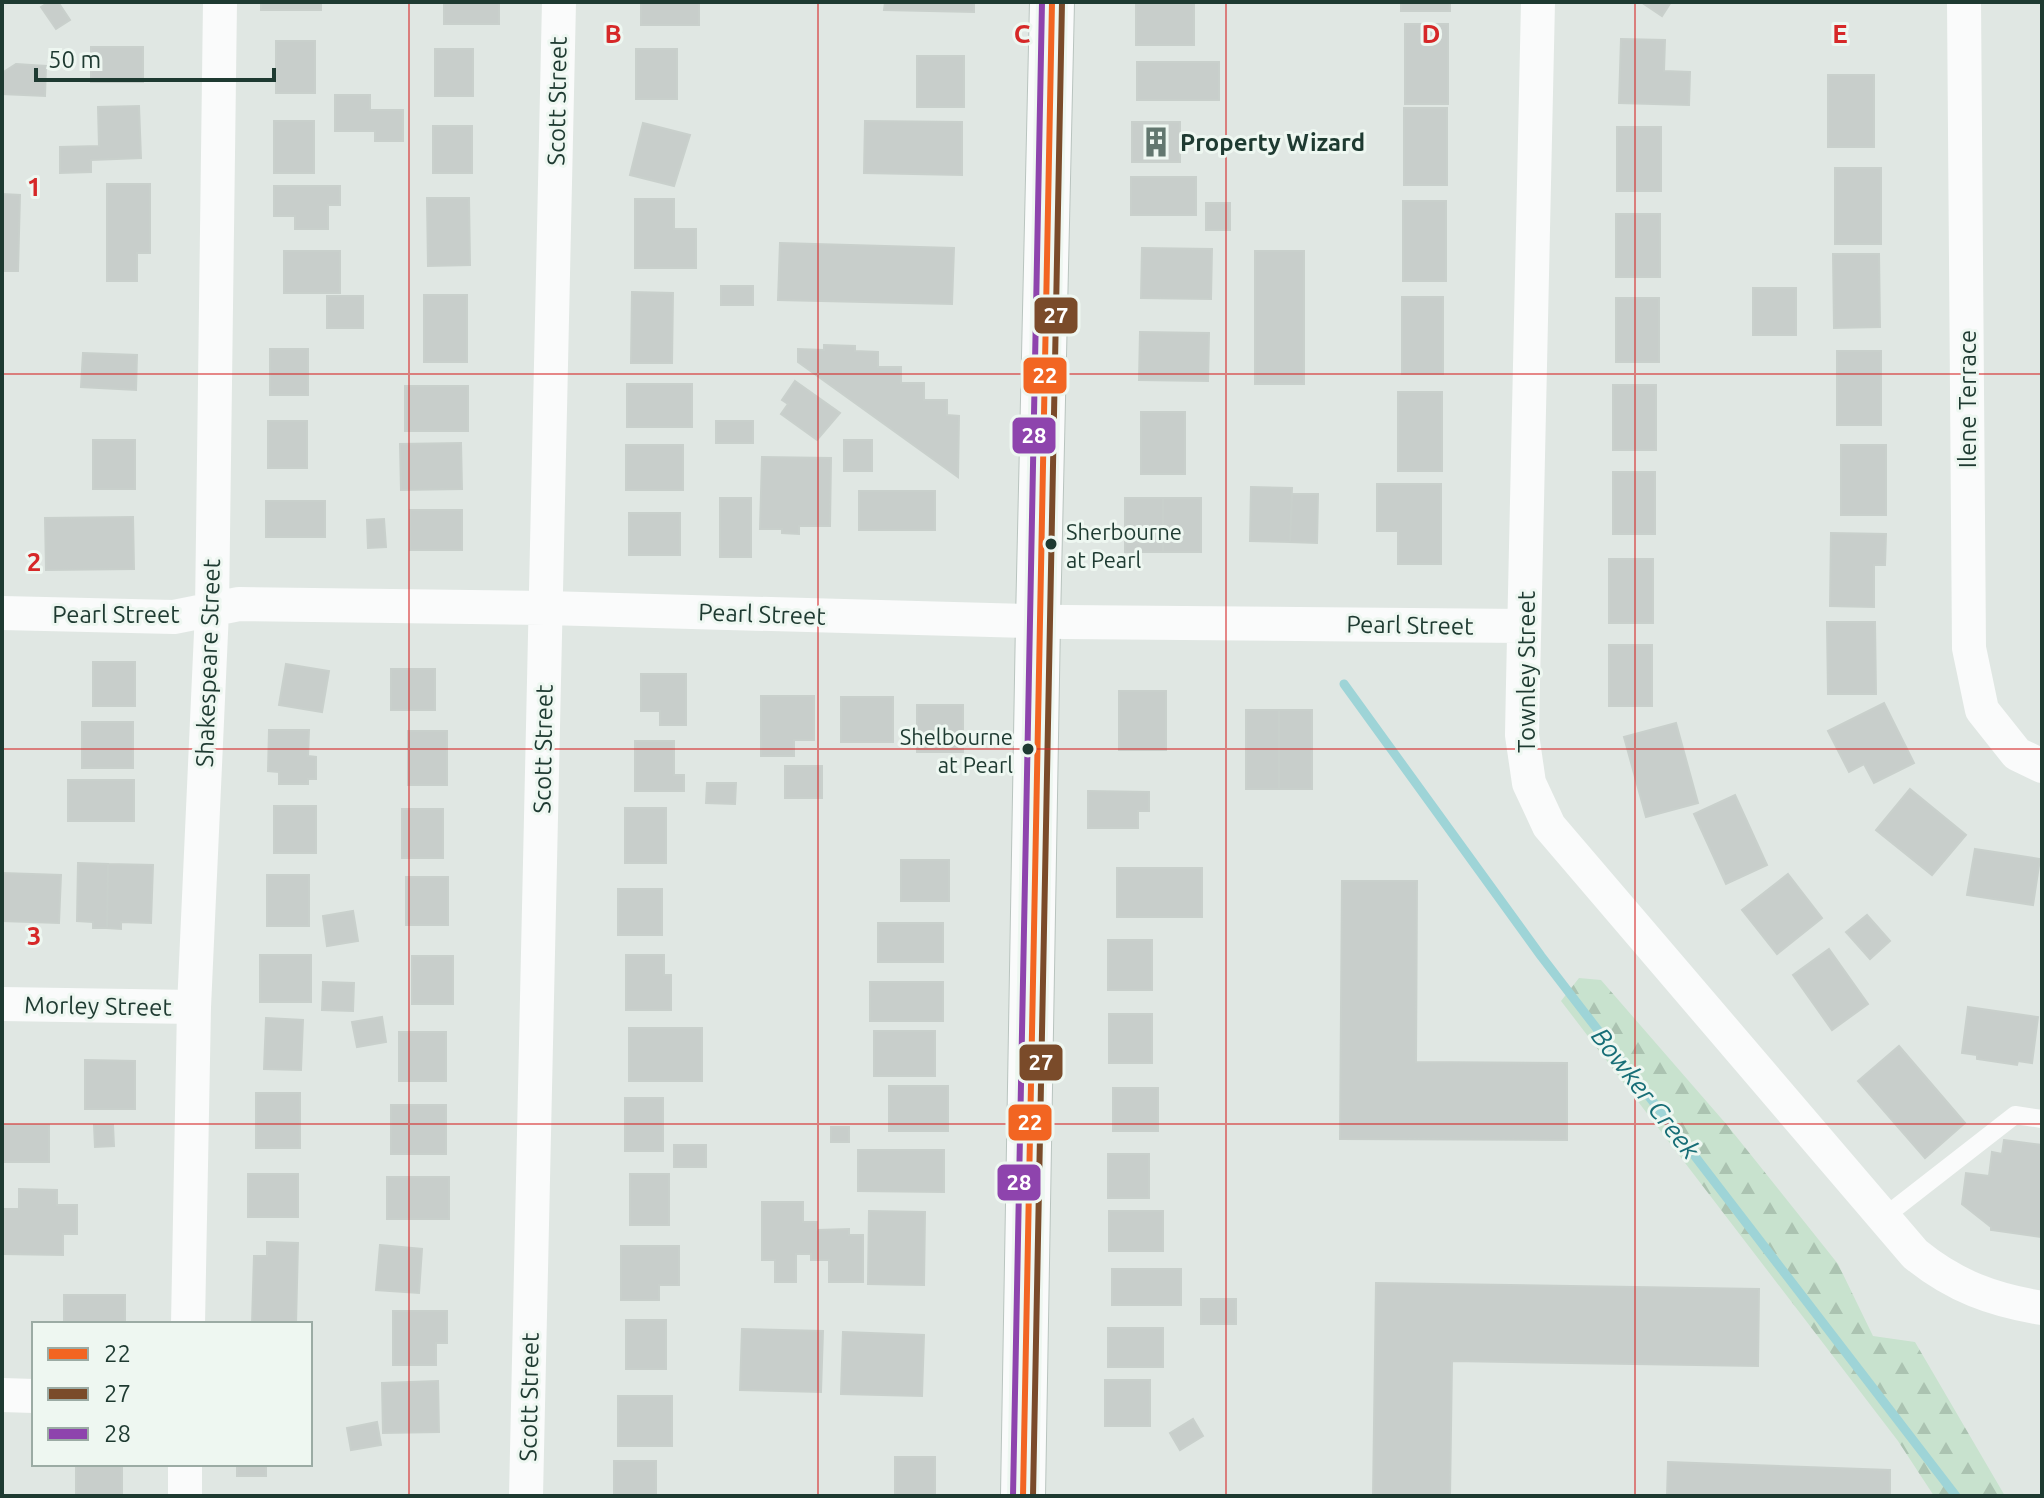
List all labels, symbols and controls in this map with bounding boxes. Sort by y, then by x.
text: B [604,19,622,48]
text: C [1014,19,1031,48]
text: D [1422,19,1440,48]
text: E [1832,19,1848,48]
scale bar [36,32,274,82]
street label: Scott Street [542,36,572,166]
text: 50 m [48,46,101,73]
building icon: Property Wizard [1139,125,1173,159]
place label: Property Wizard [1180,129,1365,156]
text: 1 [27,172,41,201]
line badge: 27 [1033,296,1079,335]
text: 27 [1044,302,1068,327]
street label: Ilene Terrace [1954,330,1981,468]
line badge: 22 [1022,356,1068,395]
text: 22 [1033,362,1057,387]
line badge: 28 [1011,416,1057,455]
text: 28 [1022,422,1046,447]
place label: Sherbourne at Pearl [1066,519,1182,572]
marker: Sherbourne at Pearl [1043,536,1059,552]
text: 2 [27,547,41,576]
street label: Shakespeare Street [191,558,225,768]
street label: Townley Street [1513,590,1540,753]
street label: Pearl Street [698,598,827,630]
street label: Pearl Street [52,601,180,628]
street label: Pearl Street [1346,610,1474,640]
street label: Scott Street [528,684,558,814]
place label: Shelbourne at Pearl [900,724,1013,777]
marker: Shelbourne at Pearl [1020,741,1036,757]
text: 3 [27,921,41,950]
street label: Morley Street [24,991,173,1021]
water label: Bowker Creek [1586,1022,1706,1165]
line badge: 27 [1018,1043,1064,1082]
text: 27 [1029,1049,1053,1074]
line badge: 22 [1007,1103,1053,1142]
text: 22 [1018,1109,1042,1134]
line badge: 28 [996,1163,1042,1202]
text: 28 [1007,1169,1031,1194]
legend [32,1322,312,1466]
street label: Scott Street [514,1332,544,1462]
text: 22 [104,1340,131,1367]
text: 27 [104,1380,131,1407]
text: 28 [104,1420,131,1447]

